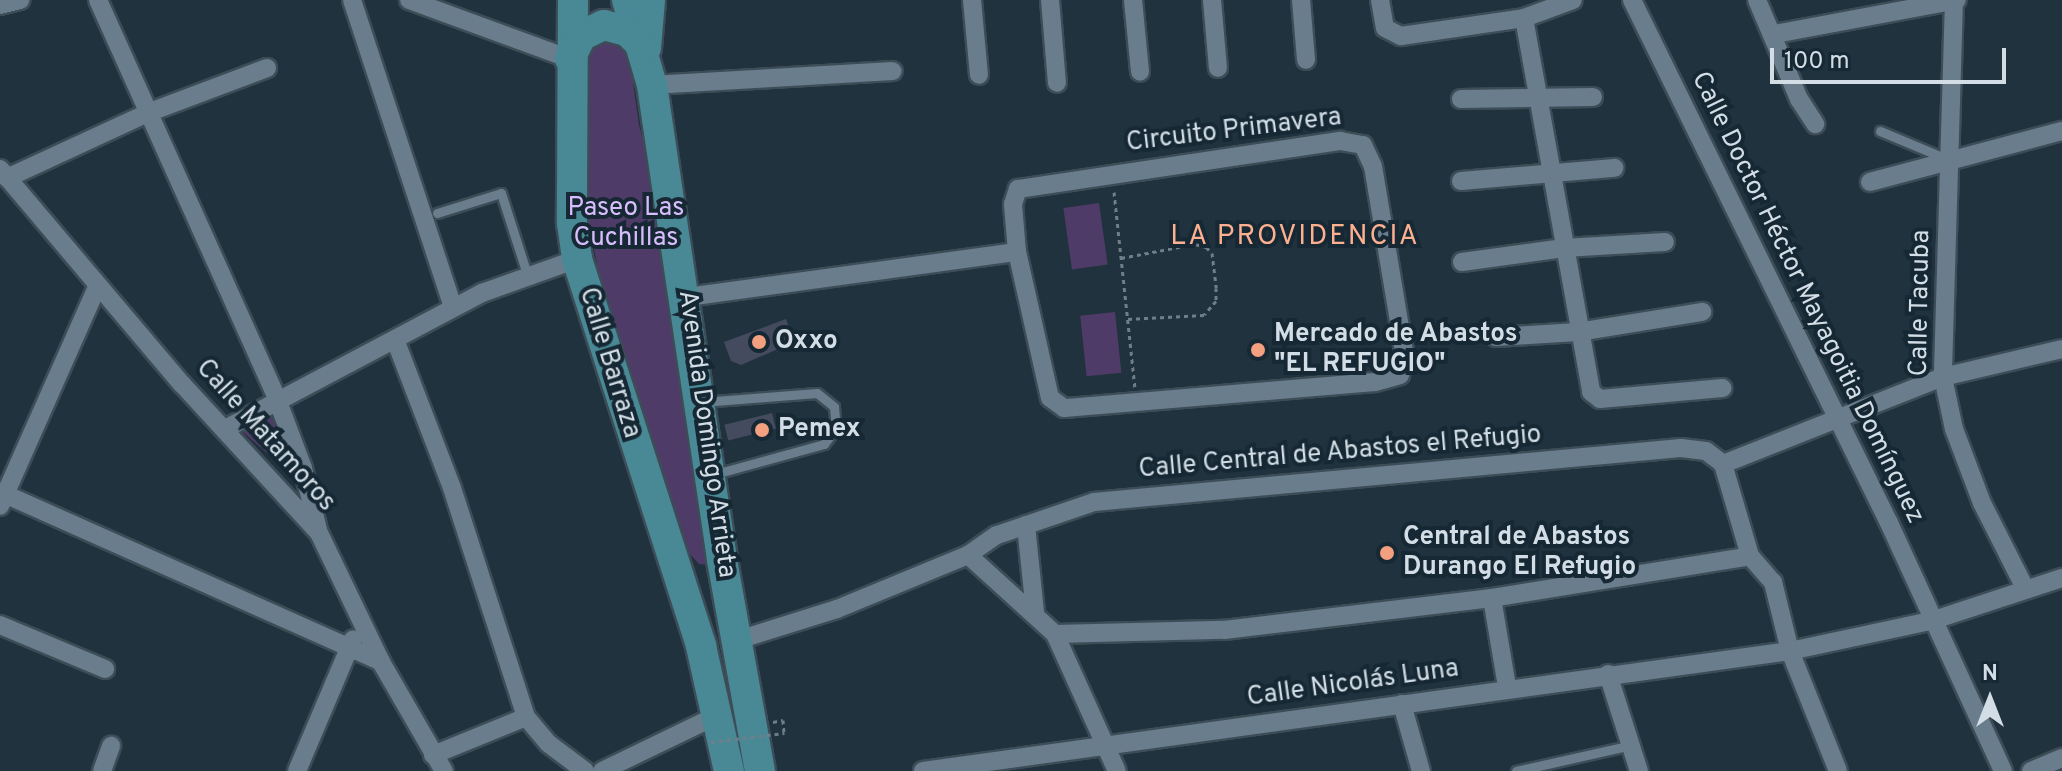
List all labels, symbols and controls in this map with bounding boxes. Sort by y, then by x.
scale bar [1774,32,2010,82]
text: 100 m [1784,47,1850,77]
street label: Calle Doctor Héctor Mayagoitia Domínguez [1684,67,1930,529]
street label: Circuito Primavera [1125,102,1343,160]
park label: Paseo Las Cuchillas [568,193,684,254]
district label: LA PROVIDENCIA [1170,220,1420,254]
street label: Calle Tacuba [1904,229,1938,377]
street label: Calle Barraza [571,284,647,442]
street label: Avenida Domingo Arrieta [670,288,742,580]
place label: Mercado de Abastos "EL REFUGIO" [1274,319,1519,380]
place label: Oxxo [775,326,838,358]
marker: Oxxo [750,333,768,351]
marker: Mercado de Abastos "EL REFUGIO" [1249,341,1267,359]
street label: Calle Matamoros [189,354,341,518]
place label: Pemex [778,414,861,446]
street label: Calle Central de Abastos el Refugio [1137,420,1543,486]
marker: Pemex [753,421,771,439]
place label: Central de Abastos Durango El Refugio [1403,522,1636,584]
marker: Central de Abastos Durango El Refugio [1378,544,1396,562]
street label: Calle Nicolás Luna [1245,654,1461,714]
north arrow [1950,659,2030,739]
text: N [1982,661,1998,688]

